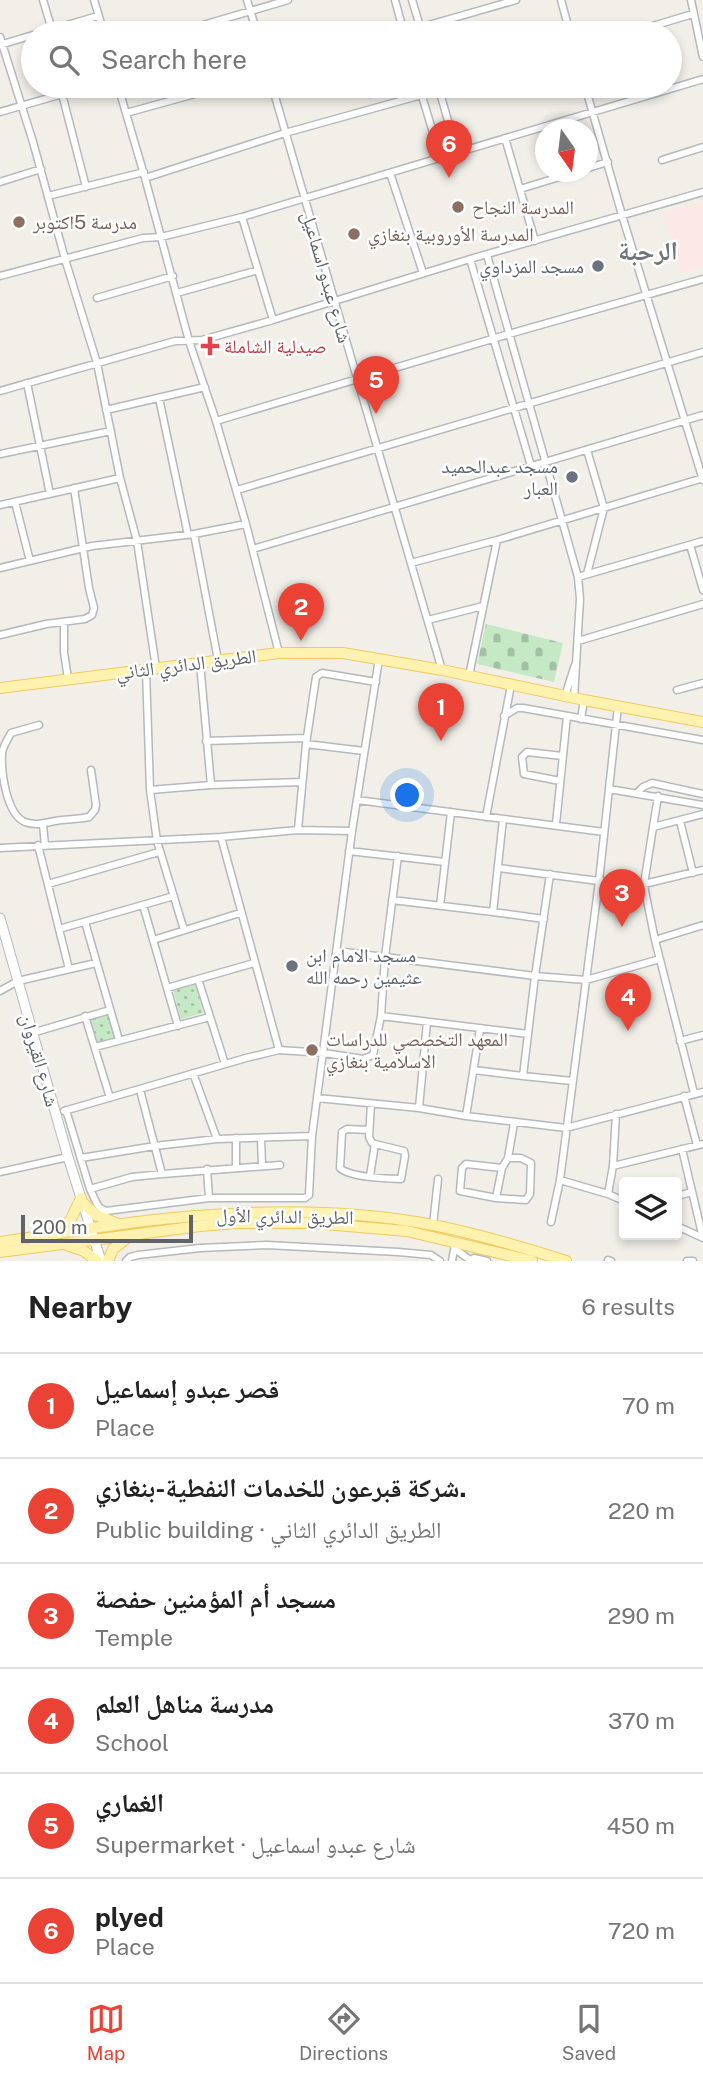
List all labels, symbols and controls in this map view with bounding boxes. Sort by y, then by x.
search box [21,21,682,98]
icon: search [45,41,83,79]
text: Search here [101,44,247,75]
north arrow [535,119,598,182]
pin: 6 [426,120,472,178]
place label: المدرسة النجاح [472,196,574,219]
marker: المدرسة النجاح [450,199,466,215]
street label: شارع عبدو اسماعيل [297,209,356,346]
place label: مدرسة 5اكتوبر [32,211,137,234]
marker: مدرسة 5اكتوبر [11,214,27,230]
place label: المدرسة الأوروبية بنغازي [368,223,534,250]
marker: المدرسة الأوروبية بنغازي [346,226,362,242]
district label: الرحبة [618,235,678,266]
place label: مسجد المزداوي [479,255,584,282]
marker: مسجد المزداوي [590,258,606,274]
place label: صيدلية الشاملة [224,335,327,357]
marker: صيدلية الشاملة [202,338,218,354]
pin: 5 [353,356,399,414]
place label: مسجد عبدالحميد العبار [441,455,558,500]
marker: مسجد عبدالحميد العبار [564,469,580,485]
pin: 2 [278,583,324,641]
street label: الطريق الدائري الثاني [115,644,258,688]
pin: 1 [418,683,464,741]
your location [390,778,424,812]
pin: 3 [599,869,645,927]
place label: مسجد الامام ابن عثيمين رحمه الله [306,944,422,989]
marker: مسجد الامام ابن عثيمين رحمه الله [284,958,300,974]
pin: 4 [605,973,651,1031]
street label: شارع القيروان [15,1011,64,1109]
place label: المعهد التخصصي للدراسات الاسلامية بنغازي [326,1028,508,1077]
marker: المعهد التخصصي للدراسات الاسلامية بنغازي [304,1042,320,1058]
map controls [619,1177,682,1240]
button: layers [619,1177,682,1240]
street label: الطريق الدائري الأول [216,1204,354,1233]
scale bar [21,1212,192,1244]
text: 200 m [32,1216,88,1238]
text: Nearby [28,1289,132,1325]
text: 6 results [582,1293,675,1320]
text: قصر عبدو إسماعيل [95,1373,279,1404]
text: 1 [46,1392,56,1419]
text: 70 m [622,1392,675,1419]
text: Place [95,1414,155,1441]
text: شركة قبرعون للخدمات النفطية-بنغازي. [95,1472,467,1503]
text: 2 [44,1497,58,1524]
text: 220 m [608,1497,675,1524]
text: Public building · الطريق الدائري الثاني [95,1516,441,1543]
text: مسجد أم المؤمنين حفصة [95,1583,336,1614]
text: 3 [43,1602,59,1629]
text: 290 m [608,1602,675,1629]
text: Temple [95,1624,173,1651]
text: مدرسة مناهل العلم [95,1688,274,1719]
text: 4 [43,1707,59,1734]
text: 370 m [608,1707,675,1734]
text: School [95,1729,169,1756]
text: الغماري [95,1787,164,1818]
text: 5 [43,1812,59,1839]
text: 450 m [606,1812,675,1839]
text: Supermarket · شارع عبدو اسماعيل [95,1831,416,1858]
text: plyed [95,1902,164,1933]
text: 6 [43,1917,59,1944]
text: 720 m [608,1917,675,1944]
text: Place [95,1933,155,1960]
tab: Map [87,2000,125,2064]
tab: Directions [299,2000,388,2064]
tab: Saved [562,2000,616,2064]

